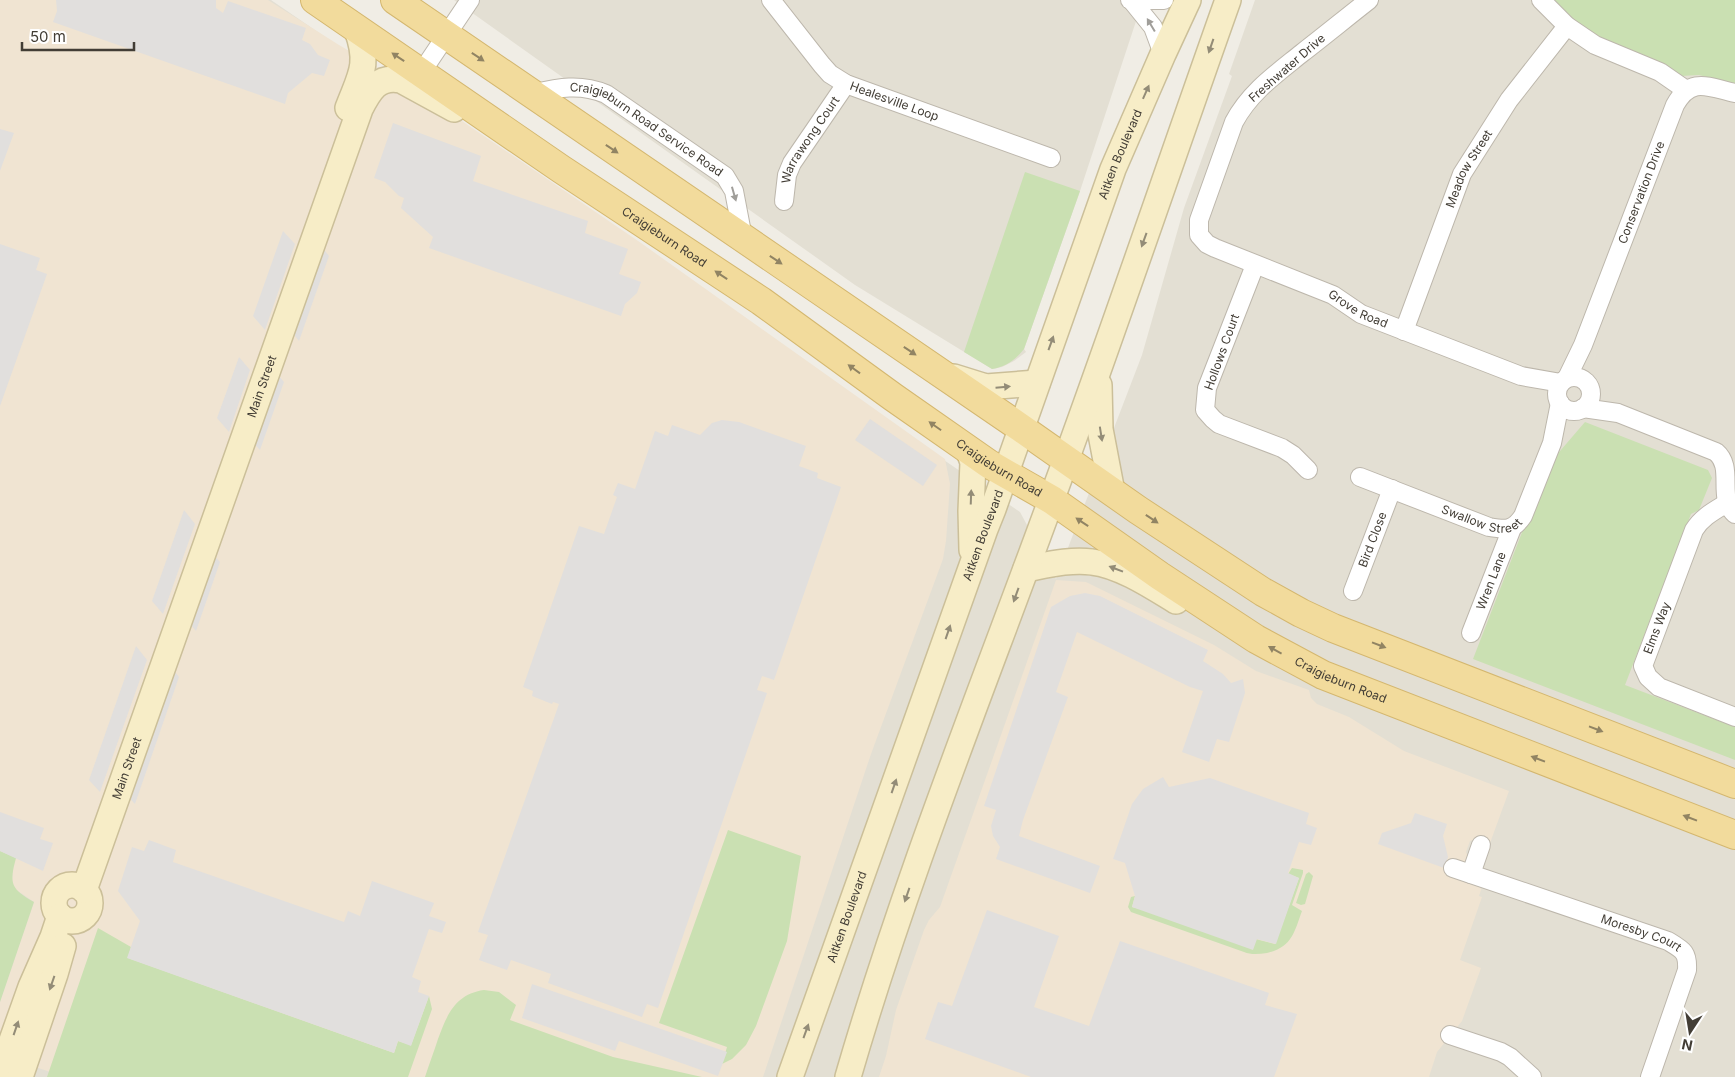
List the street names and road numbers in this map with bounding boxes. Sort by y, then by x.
street label: Freshwater Drive [1245,30,1328,105]
street label: Healesville Loop [848,78,941,124]
street label: Craigieburn Road Service Road [570,79,726,179]
street label: Warrawong Court [778,93,842,184]
street label: Aitken Boulevard [1095,107,1145,201]
street label: Meadow Street [1442,127,1495,210]
street label: Conservation Drive [1615,139,1667,246]
street label: Craigieburn Road [619,203,710,270]
street label: Grove Road [1326,286,1390,331]
street label: Hollows Court [1201,312,1242,392]
street label: Main Street [244,353,279,419]
street label: Craigieburn Road [953,435,1045,500]
street label: Aitken Boulevard [959,488,1006,583]
street label: Swallow Street [1439,501,1525,536]
street label: Bird Close [1355,510,1390,569]
street label: Wren Lane [1473,550,1509,612]
street label: Elms Way [1640,599,1673,656]
street label: Craigieburn Road [1292,653,1389,706]
street label: Main Street [109,735,144,801]
street label: Aitken Boulevard [823,869,870,964]
street label: Moresby Court [1599,911,1685,954]

